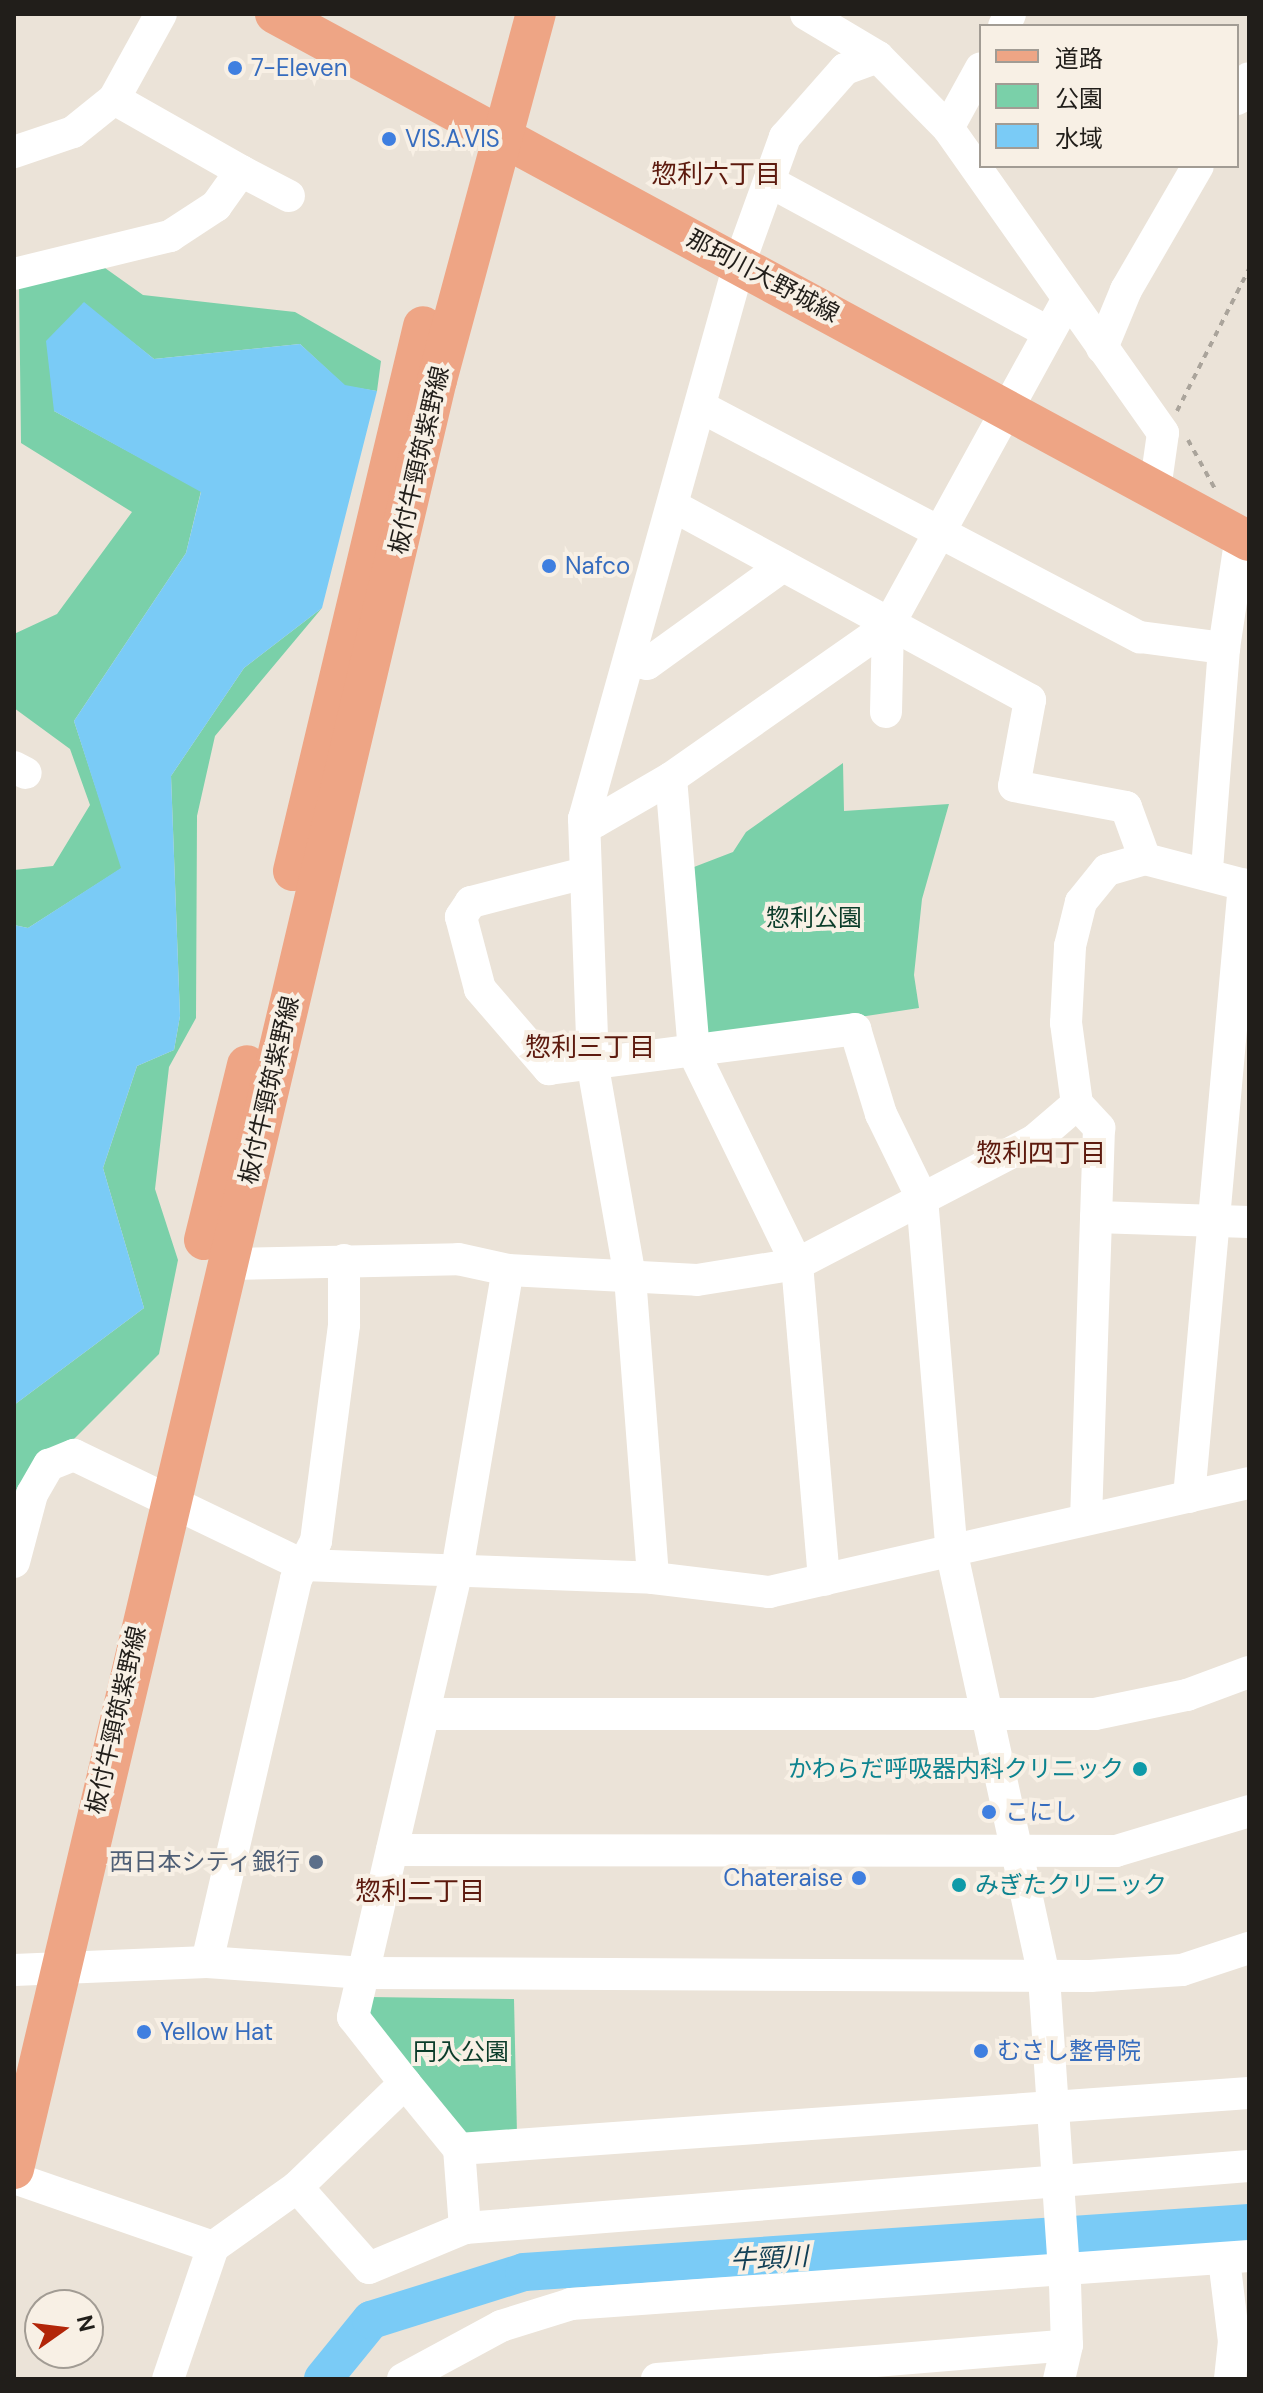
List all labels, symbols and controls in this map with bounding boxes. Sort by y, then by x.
legend [979,24,1239,168]
text: 道路 [1055,43,1103,74]
place label: 7-Eleven [251,54,348,82]
marker: 7-Eleven [226,59,244,77]
text: 公園 [1055,83,1103,114]
text: 水域 [1055,123,1103,154]
place label: VIS.A.VIS [405,125,500,153]
marker: VIS.A.VIS [380,130,398,148]
district label: 惣利六丁目 [651,159,781,191]
street label: 那珂川大野城線 [682,224,844,328]
street label: 板付牛頸筑紫野線 [383,363,455,557]
place label: Nafco [565,552,630,580]
marker: Nafco [540,557,558,575]
park label: 惣利公園 [766,904,862,932]
street label: 板付牛頸筑紫野線 [233,993,305,1187]
district label: 惣利三丁目 [525,1032,655,1064]
district label: 惣利四丁目 [976,1138,1106,1170]
street label: 板付牛頸筑紫野線 [80,1623,152,1817]
place label: かわらだ呼吸器内科クリニック [788,1755,1124,1783]
marker: かわらだ呼吸器内科クリニック [1131,1760,1149,1778]
place label: こにし [1005,1798,1077,1826]
marker: こにし [980,1803,998,1821]
place label: 西日本シティ銀行 [108,1848,300,1876]
marker: 西日本シティ銀行 [307,1853,325,1871]
place label: Chateraise [723,1864,843,1892]
marker: Chateraise [850,1869,868,1887]
place label: みぎたクリニック [975,1871,1167,1899]
district label: 惣利二丁目 [355,1876,485,1908]
marker: みぎたクリニック [950,1876,968,1894]
place label: Yellow Hat [160,2018,273,2046]
marker: Yellow Hat [135,2023,153,2041]
place label: むさし整骨院 [997,2037,1141,2065]
park label: 円入公園 [413,2038,509,2066]
marker: むさし整骨院 [972,2042,990,2060]
water label: 牛頸川 [729,2241,809,2277]
north arrow [24,2289,104,2369]
text: N [70,2312,102,2335]

